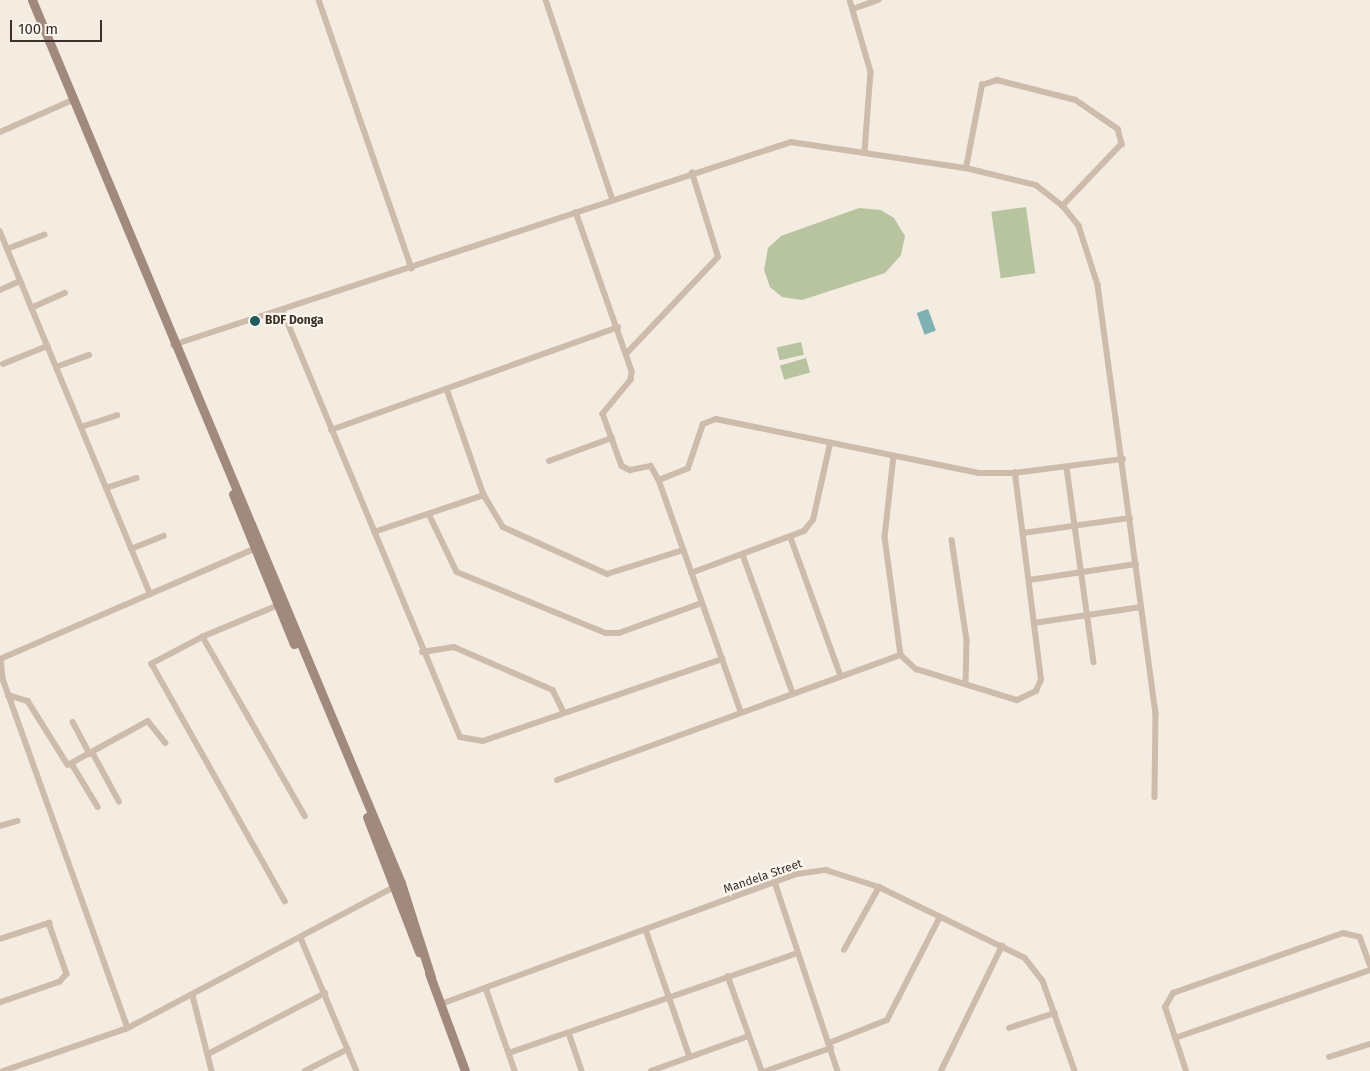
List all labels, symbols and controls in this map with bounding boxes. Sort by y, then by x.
scale bar [12,10,105,42]
text: 100 m [18,20,58,38]
place label: BDF Donga [265,314,324,328]
marker: BDF Donga [249,315,261,327]
street label: Mandela Street [722,857,804,897]

